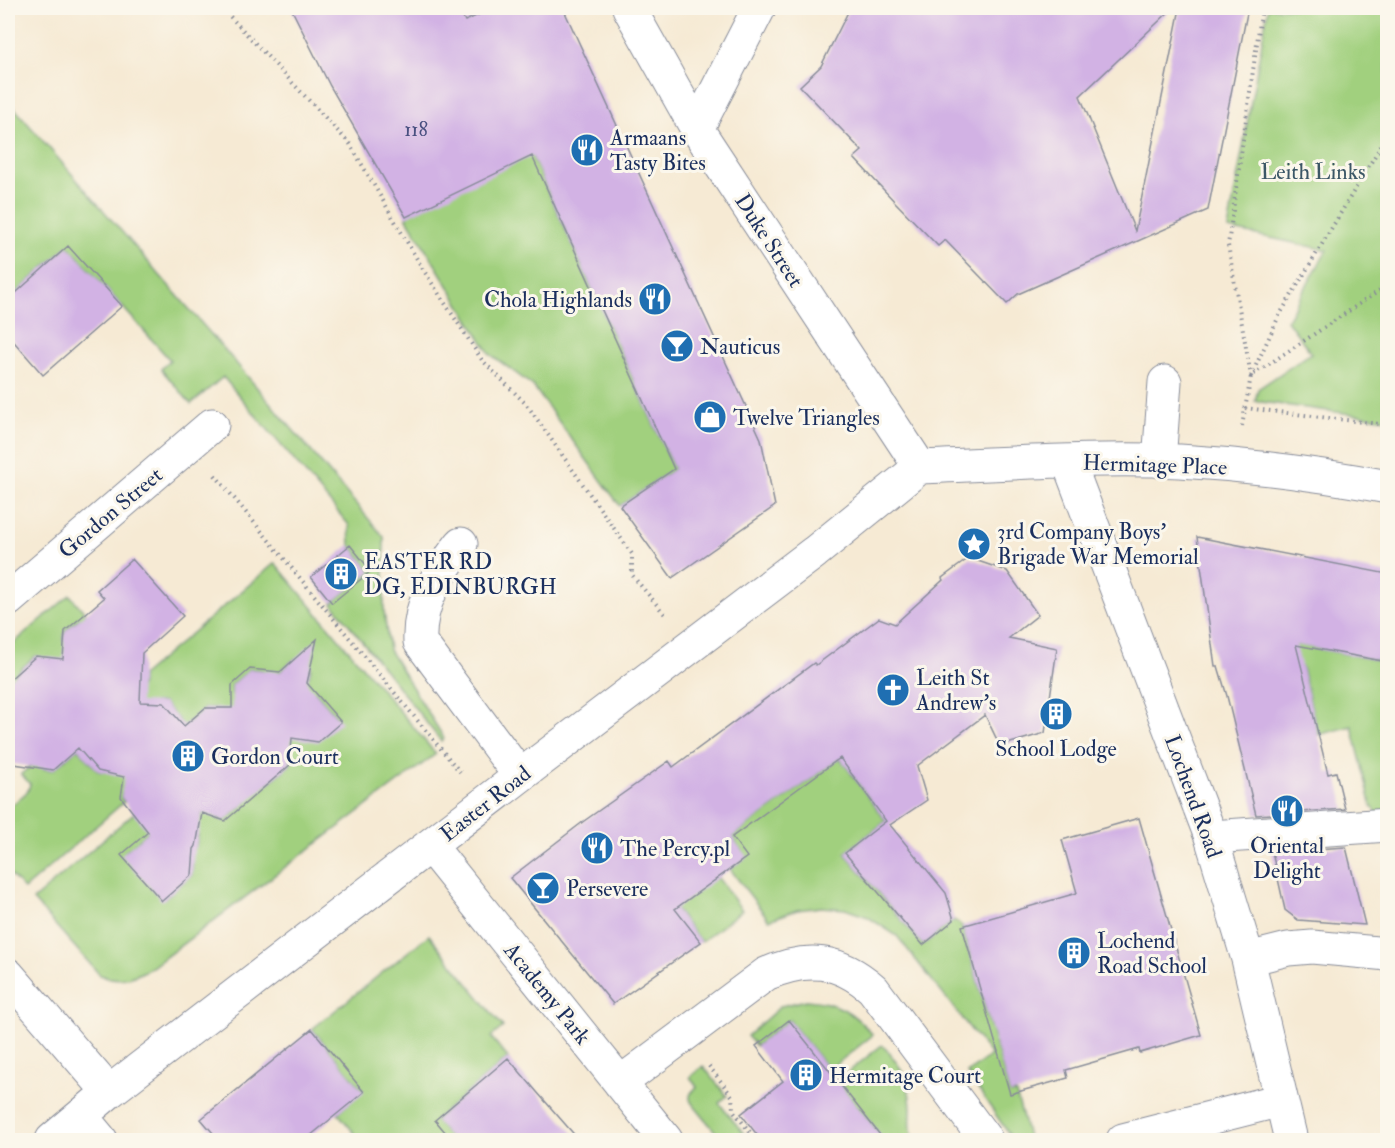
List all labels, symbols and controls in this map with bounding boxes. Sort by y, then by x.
house number: 118 [404,117,428,142]
place label: Armaans Tasty Bites [609,124,706,177]
restaurant icon: Armaans Tasty Bites [569,132,605,168]
park label: Leith Links [1260,158,1366,186]
street label: Duke Street [728,188,810,293]
restaurant icon: Chola Highlands [637,281,673,317]
place label: Chola Highlands [484,286,632,314]
bar icon: Nauticus [659,328,695,364]
place label: Nauticus [700,333,780,361]
shop icon: Twelve Triangles [692,399,728,435]
place label: Twelve Triangles [733,404,880,432]
street label: Hermitage Place [1082,448,1228,482]
street label: Gordon Street [53,461,169,564]
place label: 3rd Company Boys' Brigade War Memorial [997,518,1199,571]
place icon: 3rd Company Boys' Brigade War Memorial [956,526,992,562]
place label: EASTER RD DG, EDINBURGH [364,548,557,601]
building icon: EASTER RD DG, EDINBURGH [323,556,359,592]
place label: Leith St Andrew's [915,664,996,717]
church icon: Leith St Andrew's [875,672,911,708]
building icon: School Lodge [1038,696,1074,732]
street label: Lochend Road [1158,731,1228,862]
place label: School Lodge [995,735,1117,763]
building icon: Gordon Court [170,738,206,774]
place label: Gordon Court [211,743,339,771]
street label: Easter Road [435,760,537,848]
restaurant icon: Oriental Delight [1269,793,1305,829]
restaurant icon: The Percy.pl [579,830,615,866]
place label: Oriental Delight [1250,832,1324,885]
place label: The Percy.pl [620,835,730,864]
bar icon: Persevere [525,870,561,906]
place label: Persevere [566,875,648,903]
place label: Lochend Road School [1097,927,1207,980]
building icon: Lochend Road School [1056,935,1092,971]
street label: Academy Park [497,936,597,1051]
building icon: Hermitage Court [788,1057,824,1093]
place label: Hermitage Court [829,1062,981,1090]

